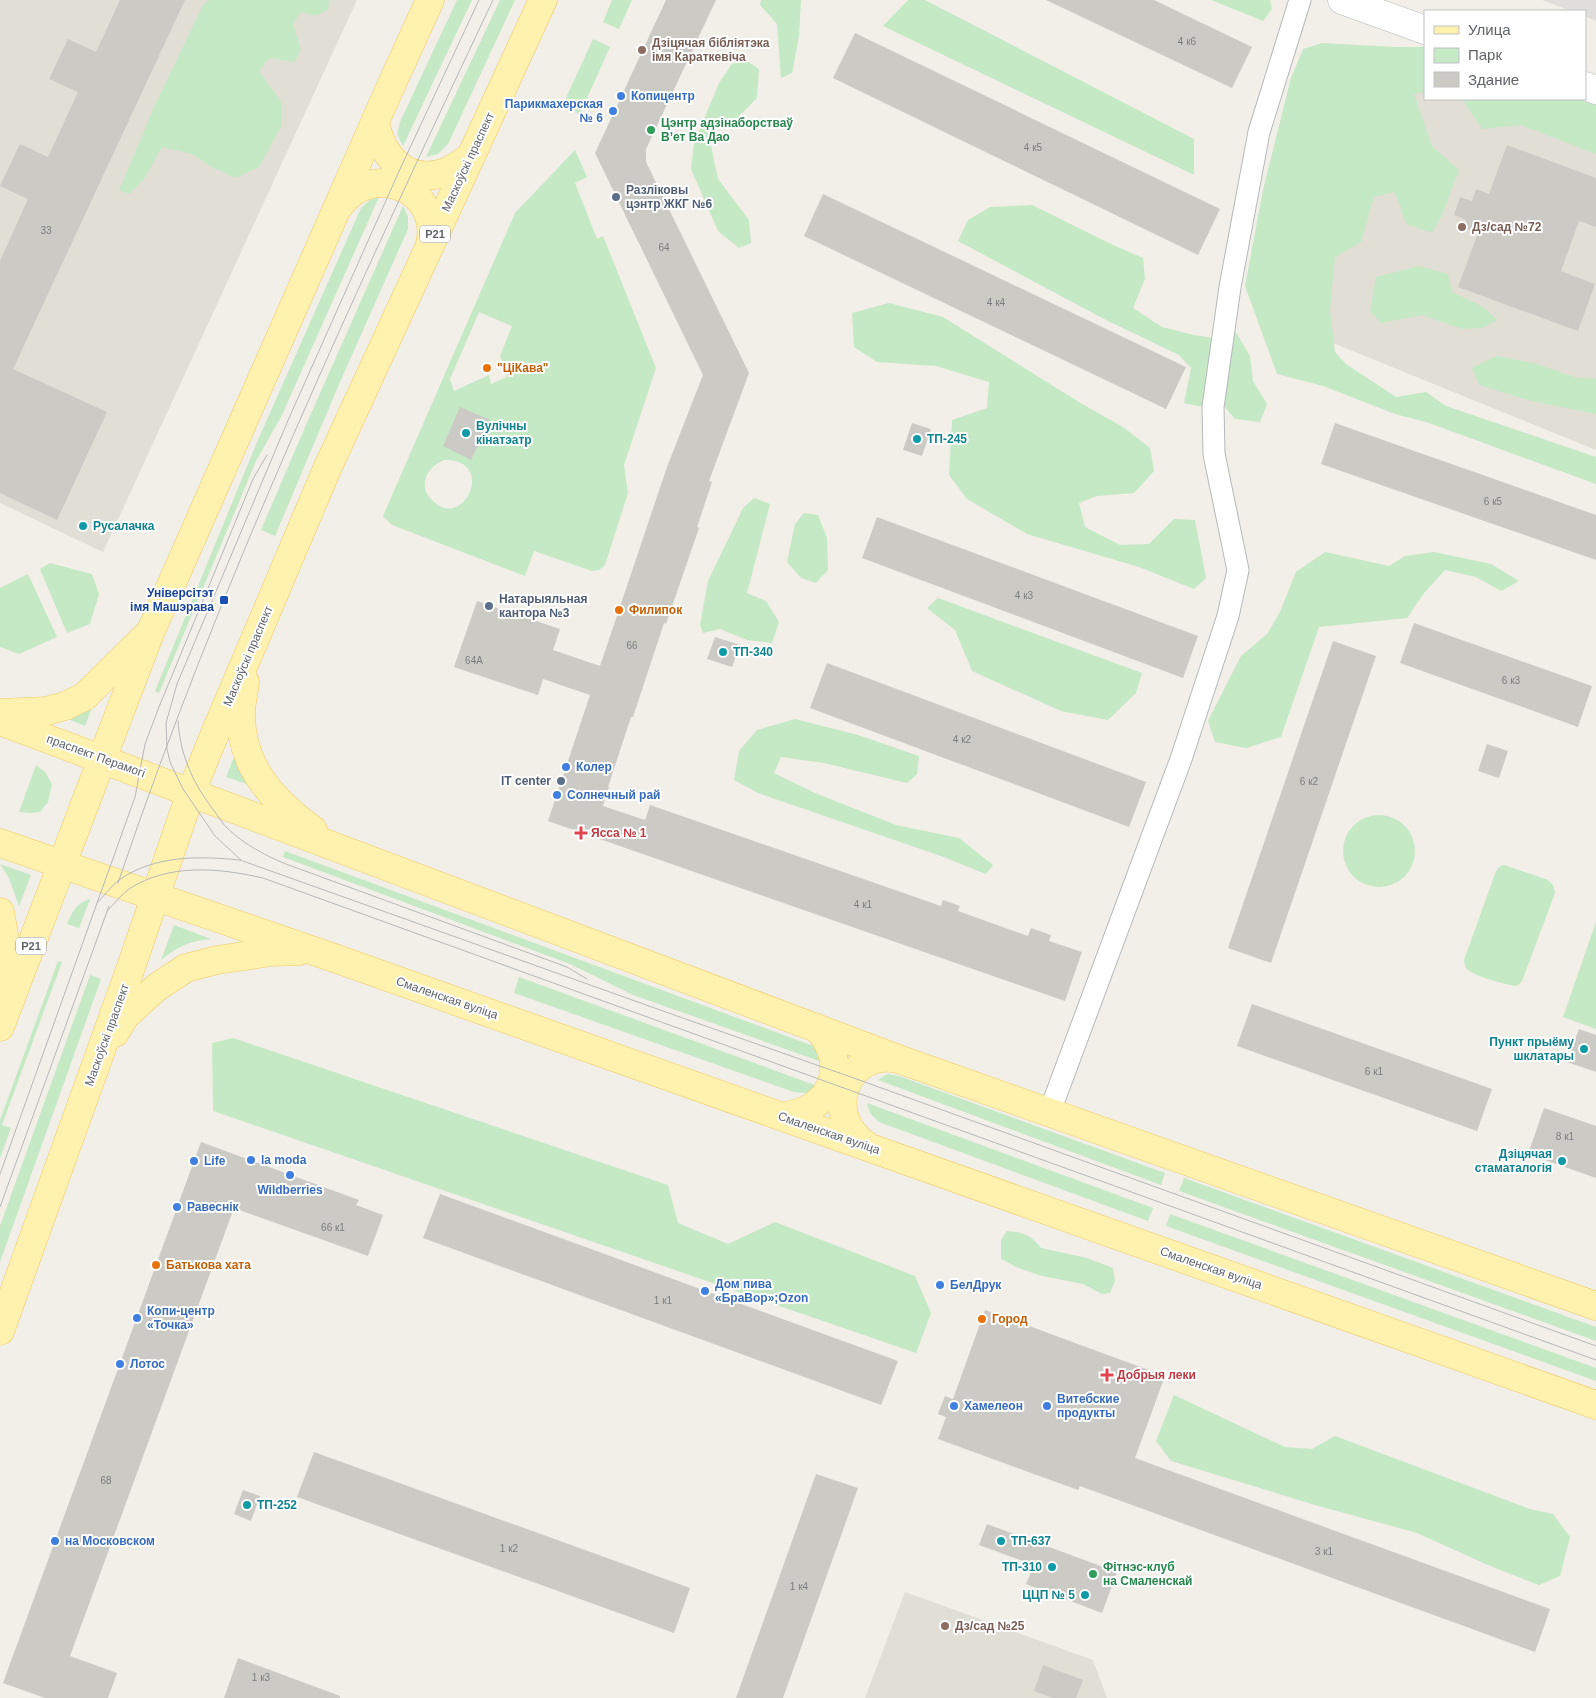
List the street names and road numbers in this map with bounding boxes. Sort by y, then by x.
street label: Маскоўскі праспект [439,110,497,214]
road number: Р21 [420,225,450,242]
street label: Маскоўскі праспект [220,603,276,708]
street label: праспект Перамогі [45,732,147,780]
road number: Р21 [16,938,46,954]
street label: Смаленская вуліца [394,974,500,1022]
street label: Маскоўскі праспект [82,981,132,1088]
street label: Смаленская вуліца [776,1109,882,1157]
street label: Смаленская вуліца [1158,1244,1264,1292]

